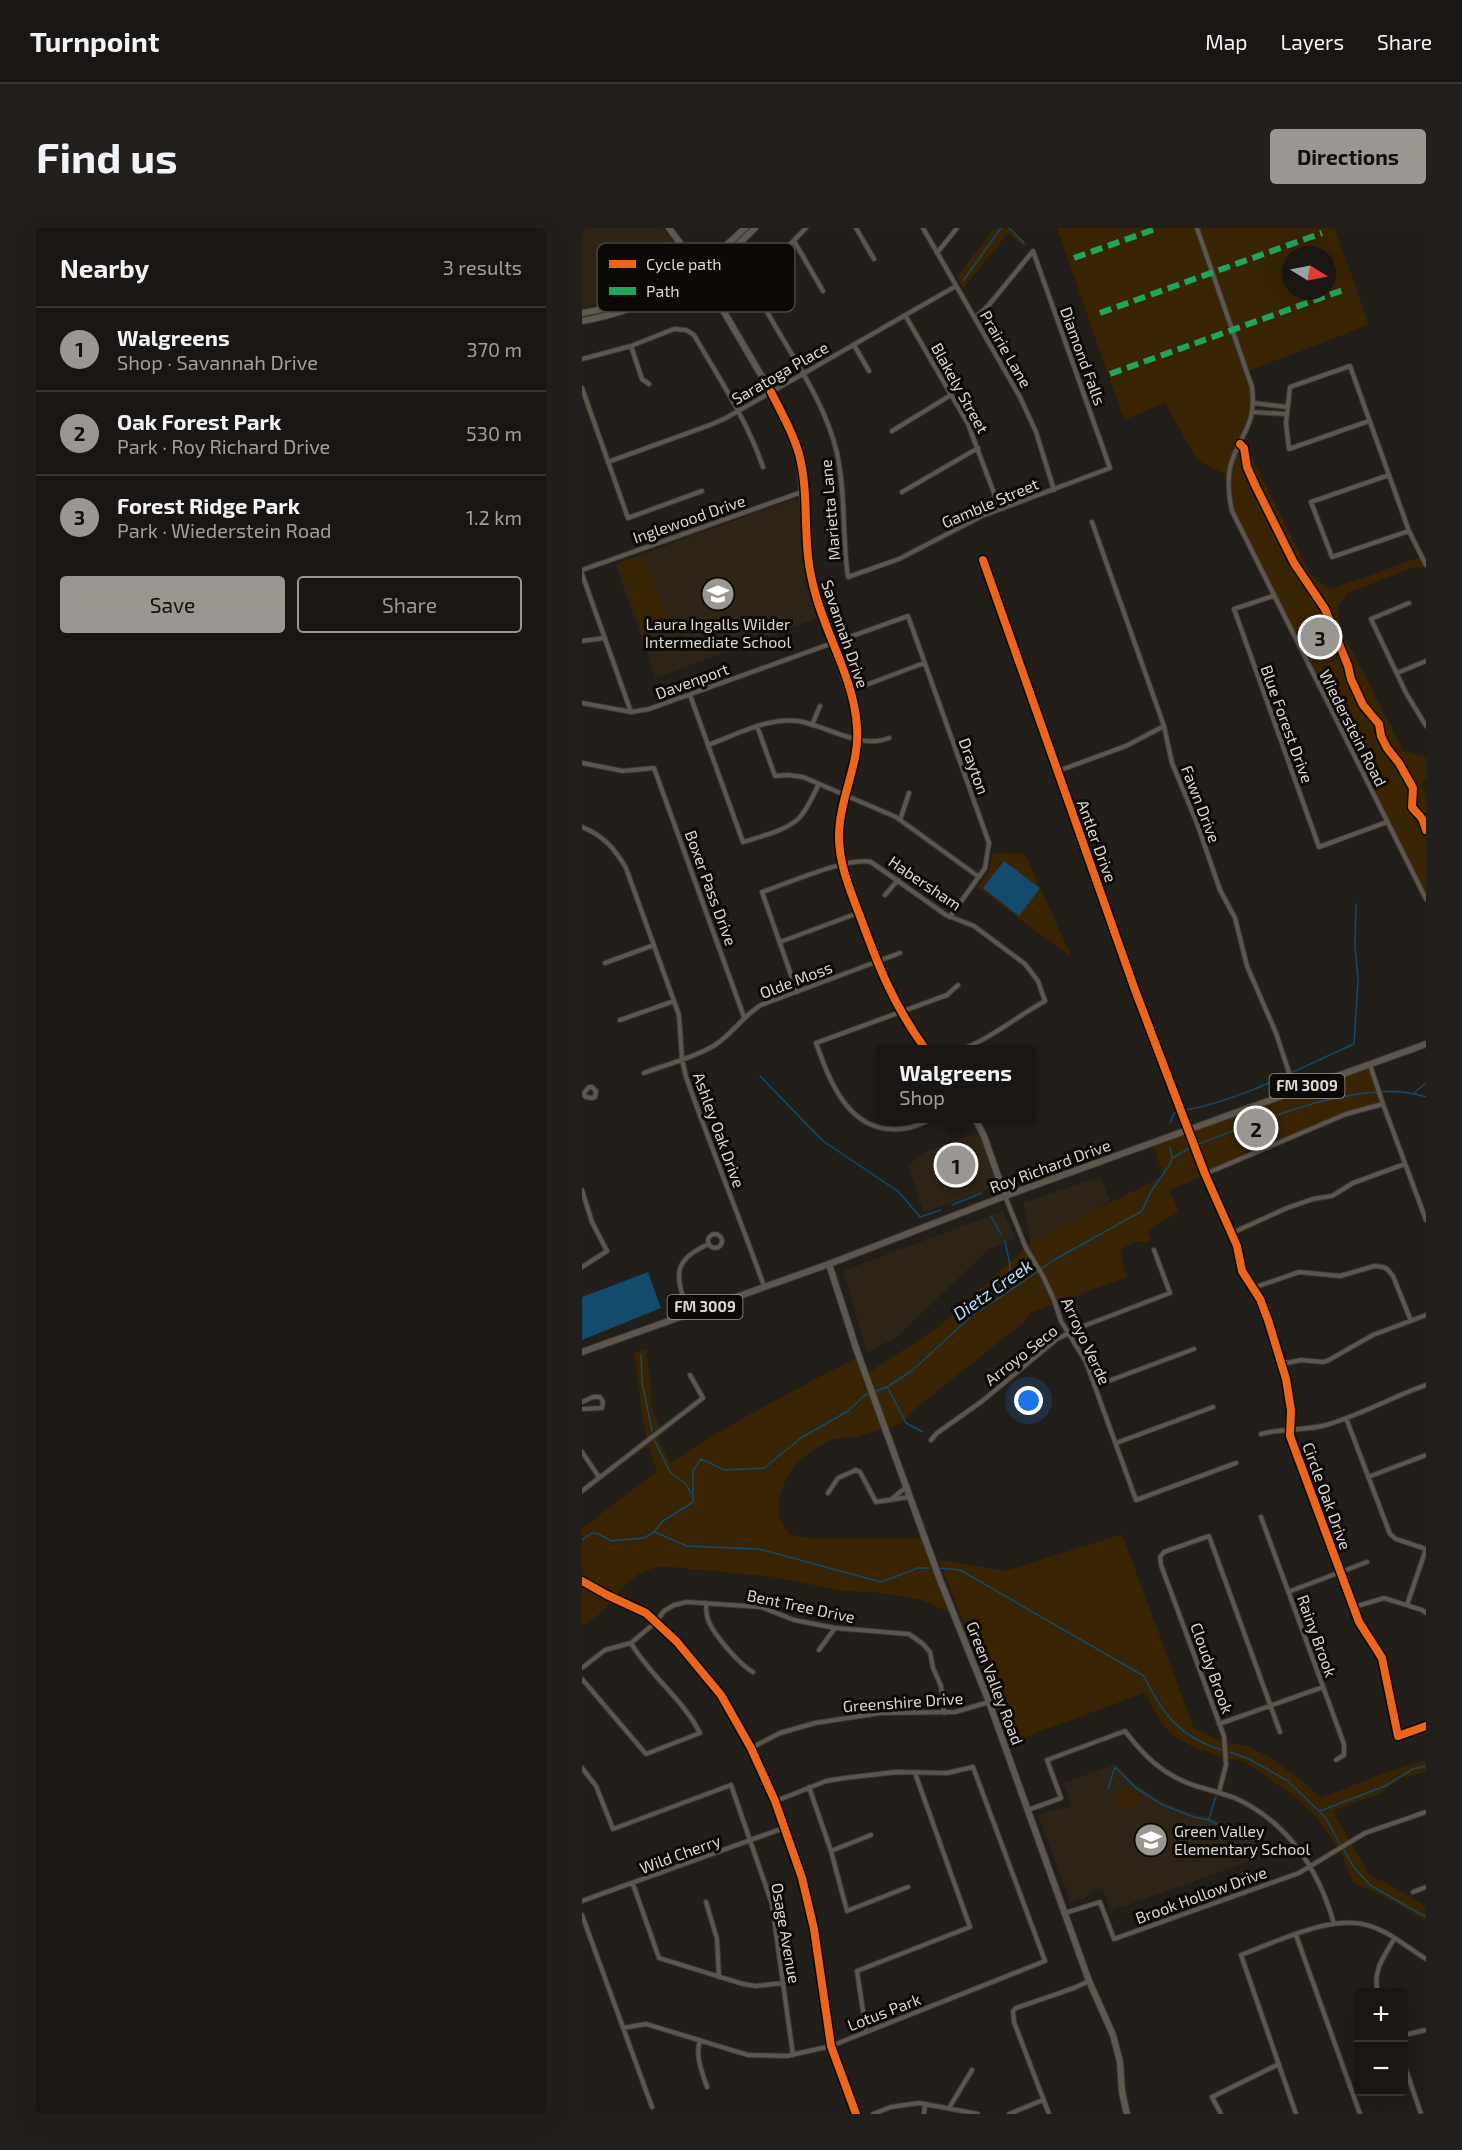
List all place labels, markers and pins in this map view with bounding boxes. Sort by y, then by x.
school or university icon: Laura Ingalls Wilder Intermediate School [700,576,736,612]
place label: Laura Ingalls Wilder Intermediate School [645,614,791,651]
pin: 3 [1300,614,1340,660]
pin: 2 [1236,1106,1276,1150]
pin: 1 [936,1142,976,1188]
place label: Green Valley Elementary School [1174,1821,1310,1858]
school or university icon: Green Valley Elementary School [1133,1822,1169,1858]

